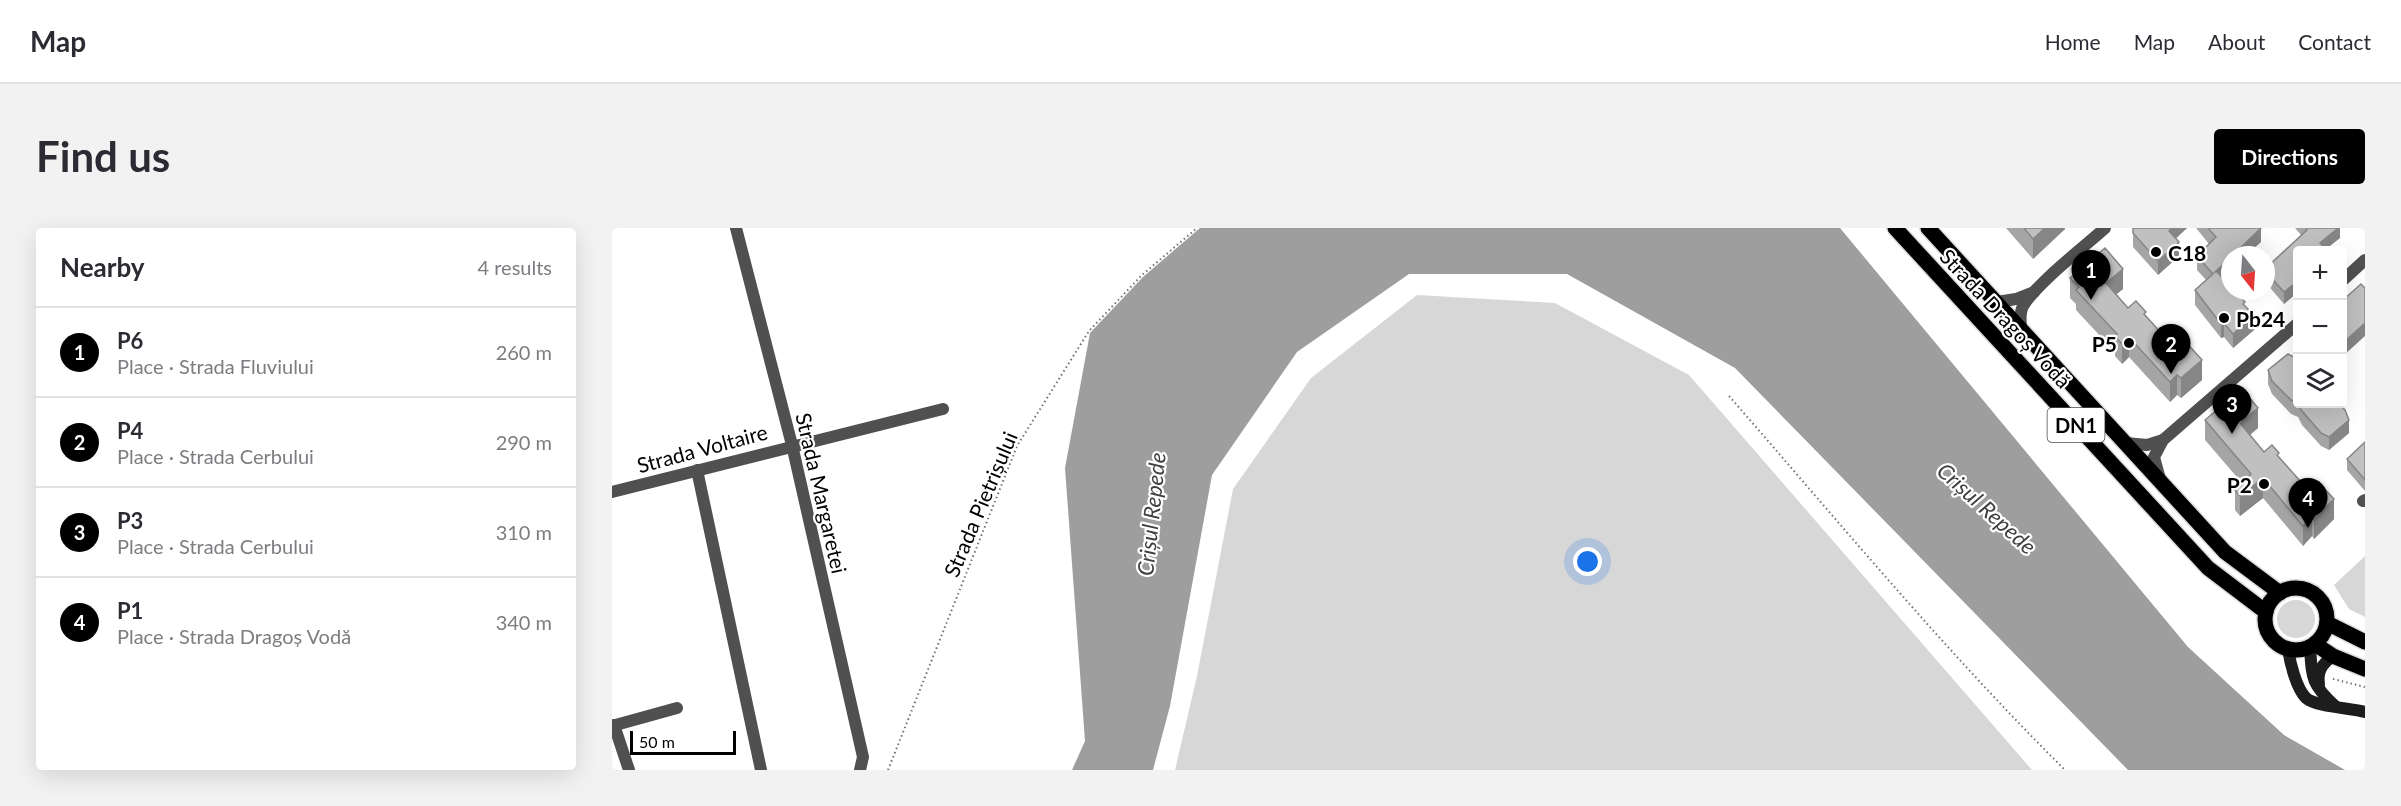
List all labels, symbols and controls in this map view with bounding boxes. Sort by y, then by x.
text: Map [30,24,86,58]
text: Home [2045,29,2101,54]
text: Map [2134,29,2175,54]
text: About [2208,29,2265,54]
text: Contact [2298,29,2371,54]
button: Directions [2214,129,2365,184]
text: Find us [36,131,170,181]
place label: C18 [2168,240,2206,265]
street label: Strada Dragoș Vodă [1935,243,2077,393]
marker: C18 [2149,245,2163,259]
north arrow [2221,246,2275,300]
map controls [2293,246,2347,408]
button: + [2293,246,2347,300]
pin: 1 [2072,250,2110,300]
text: Nearby [60,251,145,283]
text: 4 results [477,255,552,279]
button: − [2293,300,2347,354]
place label: Pb24 [2236,306,2285,331]
marker: Pb24 [2217,311,2231,325]
pin: 2 [2152,324,2190,374]
text: P6 [117,327,143,354]
place label: P5 [2092,331,2117,356]
marker: P5 [2122,336,2136,350]
text: 1 [74,340,85,364]
text: 260 m [496,340,552,364]
text: Place · Strada Fluviului [117,354,314,378]
button: layers [2293,354,2347,408]
pin: 3 [2212,384,2252,434]
road number: DN1 [2048,408,2104,442]
street label: Strada Margaretei [791,410,853,576]
text: P4 [117,417,143,444]
street label: Strada Voltaire [634,419,770,477]
street label: Strada Pietrișului [938,428,1022,580]
text: 2 [74,430,85,454]
text: 290 m [496,430,552,454]
text: Place · Strada Cerbului [117,444,314,468]
water label: Crișul Repede [1131,451,1171,577]
water label: Crișul Repede [1932,457,2042,559]
place label: P2 [2227,472,2252,497]
marker: P2 [2257,477,2271,491]
pin: 4 [2288,478,2328,528]
text: P3 [117,507,143,534]
text: 3 [74,520,85,544]
text: 310 m [496,520,552,544]
text: Place · Strada Cerbului [117,534,314,558]
your location [1573,547,1602,576]
text: P1 [117,597,143,624]
text: 4 [74,610,85,634]
text: 340 m [496,610,552,634]
text: Place · Strada Dragoș Vodă [117,624,351,648]
scale bar [630,728,736,756]
text: 50 m [639,732,675,751]

